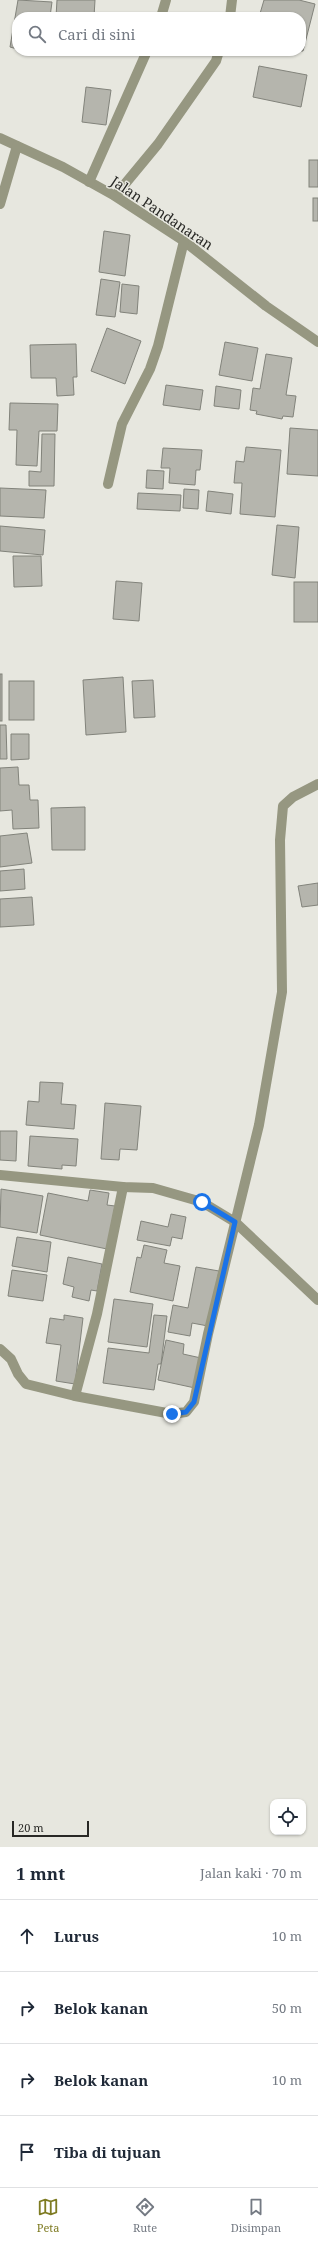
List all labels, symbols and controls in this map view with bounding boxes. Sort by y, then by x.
search box [12,12,306,56]
icon: search [26,23,48,45]
text: Cari di sini [58,24,135,44]
street label: Jalan Pandanaran [106,171,217,254]
route start [193,1193,211,1211]
route end [163,1405,181,1423]
map controls [270,1799,306,1835]
button: locate [270,1799,306,1835]
scale bar [12,1819,89,1838]
text: 20 m [18,1820,44,1835]
text: 1 mnt [16,1862,65,1885]
text: Jalan kaki · 70 m [200,1864,302,1882]
icon: ahead [16,1925,38,1947]
text: Lurus [54,1926,99,1946]
text: 10 m [272,1927,302,1945]
icon: right [16,1997,38,2019]
text: Belok kanan [54,1998,148,2018]
text: 50 m [272,1999,302,2017]
icon: right [16,2069,38,2091]
text: Belok kanan [54,2070,148,2090]
text: 10 m [272,2071,302,2089]
icon: arrive [16,2141,38,2163]
text: Tiba di tujuan [54,2142,161,2162]
tab: Peta [37,2196,59,2235]
tab: Rute [133,2196,157,2235]
tab: Disimpan [231,2196,281,2235]

